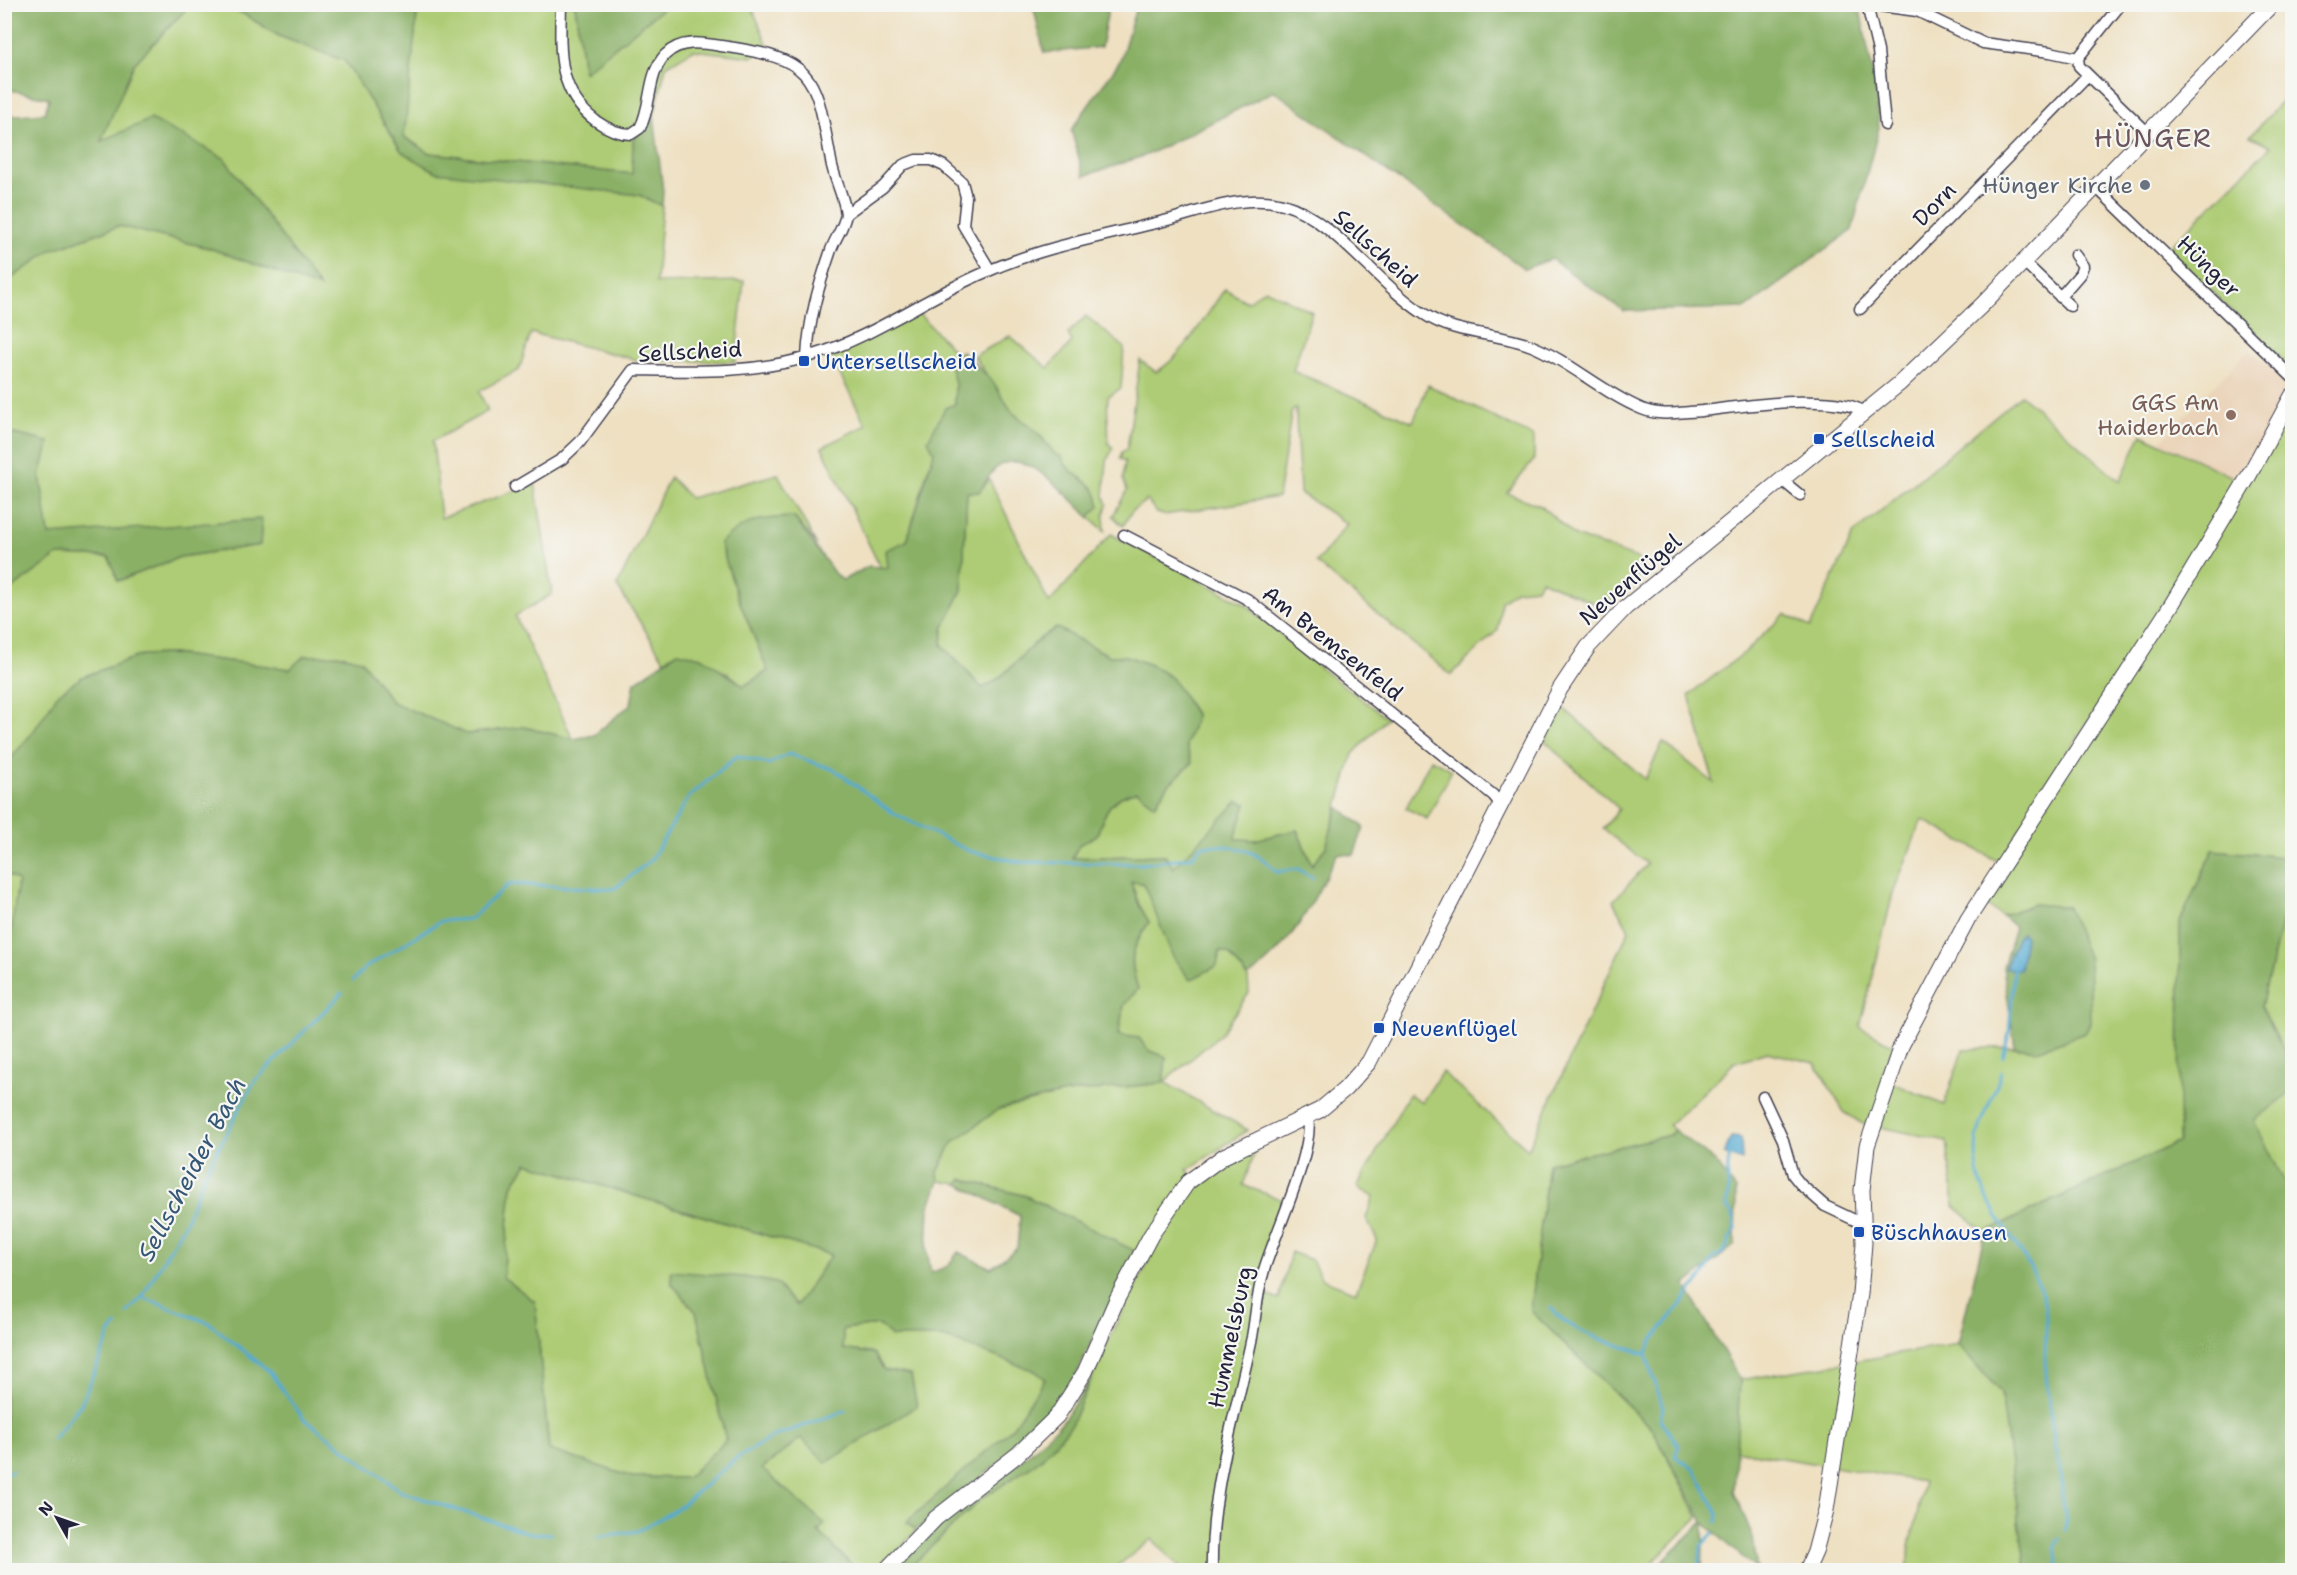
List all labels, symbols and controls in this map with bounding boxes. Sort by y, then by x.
district label: HÜNGER [2094,120,2212,155]
place label: Hünger Kirche [1982,171,2133,200]
street label: Dorn [1906,176,1962,233]
marker: Hünger Kirche [2138,178,2152,192]
street label: Sellscheid [1327,203,1424,294]
street label: Hünger [2171,229,2247,304]
street label: Sellscheid [637,334,743,369]
place label: Untersellscheid [816,347,977,376]
marker: Untersellscheid [797,354,811,368]
place label: GGS Am Haiderbach [2097,388,2219,442]
marker: GGS Am Haiderbach [2224,408,2238,422]
place label: Sellscheid [1831,425,1935,454]
marker: Sellscheid [1812,432,1826,446]
street label: Neuenflügel [1573,527,1688,632]
street label: Am Bremsenfeld [1256,579,1409,708]
place label: Neuenflügel [1391,1014,1518,1043]
marker: Neuenflügel [1372,1021,1386,1035]
water label: Sellscheider Bach [130,1072,254,1266]
place label: Büschhausen [1871,1218,2007,1247]
marker: Büschhausen [1852,1225,1866,1239]
street label: Hummelsburg [1201,1264,1260,1411]
north arrow [27,1488,87,1548]
text: N [34,1497,58,1520]

